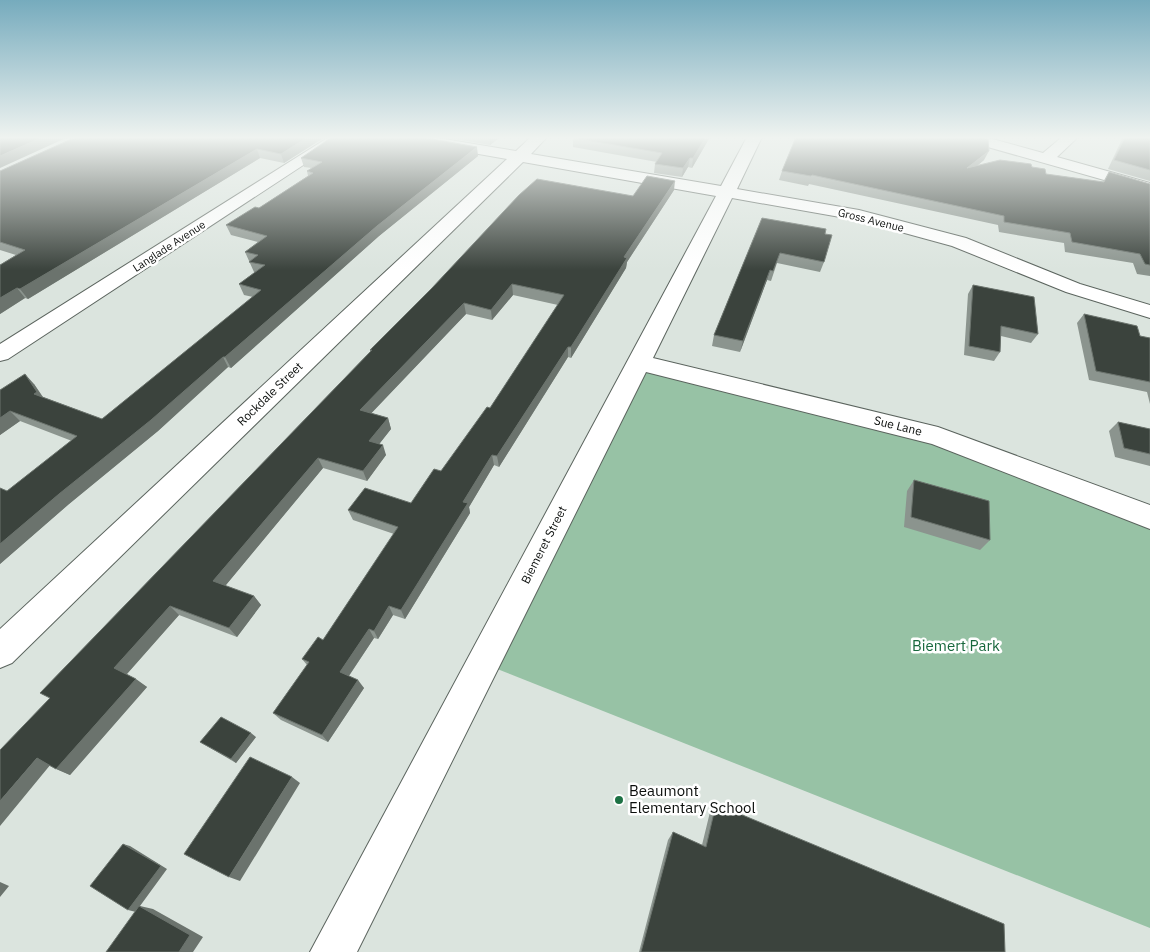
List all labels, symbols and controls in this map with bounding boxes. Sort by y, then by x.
street label: Gross Avenue [836,205,906,235]
street label: Langlade Avenue [130,217,208,275]
street label: Rockdale Street [234,359,306,429]
street label: Sue Lane [873,412,924,439]
street label: Biemeret Street [517,503,570,586]
park label: Biemert Park [912,636,1000,655]
place label: Beaumont Elementary School [629,781,756,817]
marker: Beaumont Elementary School [613,794,625,806]

